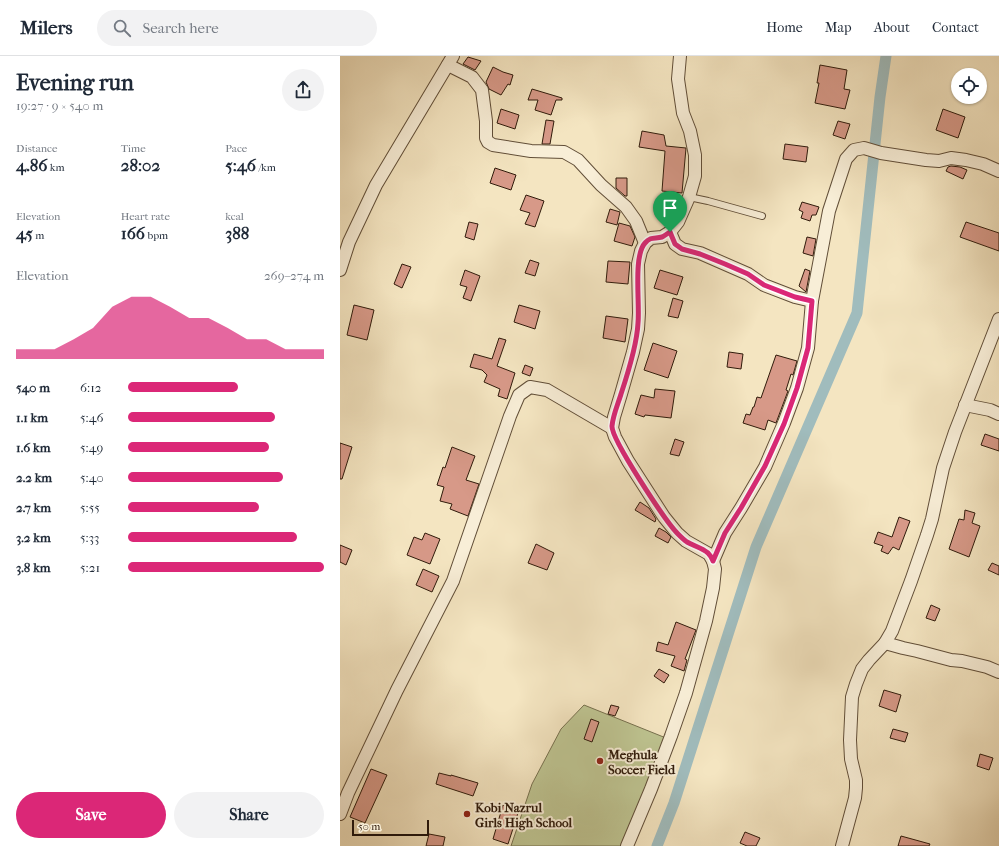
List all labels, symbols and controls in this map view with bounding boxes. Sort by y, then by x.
search box [97,10,377,46]
text: Milers [20,17,73,39]
icon: search [111,17,133,39]
text: Search here [143,19,219,37]
text: Home [766,19,803,36]
text: Map [825,19,852,36]
text: About [874,19,910,36]
text: Contact [932,19,979,36]
map controls [951,68,987,104]
button: locate [951,68,987,104]
button: share [282,69,324,111]
text: Evening run [16,70,134,96]
text: 19:27 · 9 × 540 m [16,98,103,113]
text: Distance [16,142,57,155]
text: Time [121,142,146,155]
text: Pace [225,142,247,155]
text: 4.86 [16,155,48,175]
text: 28:02 [121,155,160,175]
text: 5:46 [225,155,256,175]
text: km [48,161,65,174]
text: /km [256,161,276,174]
pin [653,191,687,232]
icon: arrive [659,197,681,219]
text: Elevation [16,210,60,223]
text: Heart rate [121,210,170,223]
text: kcal [225,210,244,223]
text: 45 [16,223,33,243]
text: 166 [121,223,145,243]
text: 388 [225,223,249,243]
text: m [33,229,44,242]
text: bpm [145,229,168,242]
text: Elevation [16,268,69,283]
text: 269–274 m [264,268,324,283]
text: 540 m [16,380,50,395]
text: 6:12 [80,380,102,395]
text: 1.1 km [16,410,48,425]
text: 5:46 [80,410,103,425]
text: 1.6 km [16,440,50,455]
text: 5:49 [80,440,103,455]
text: 2.2 km [16,470,52,485]
text: 5:40 [80,470,104,485]
text: 2.7 km [16,500,51,515]
text: 5:55 [80,500,100,515]
text: 3.2 km [16,530,51,545]
text: 5:33 [80,530,99,545]
text: 3.8 km [16,560,51,575]
text: 5:21 [80,560,100,575]
place label: Meghula Soccer Field [607,747,676,777]
marker: Meghula Soccer Field [595,756,605,766]
button: Save [16,792,166,838]
button: Share [174,792,324,838]
place label: Kobi Nazrul Girls High School [475,800,572,831]
marker: Kobi Nazrul Girls High School [462,809,472,819]
scale bar [352,818,429,837]
text: 50 m [358,820,380,833]

